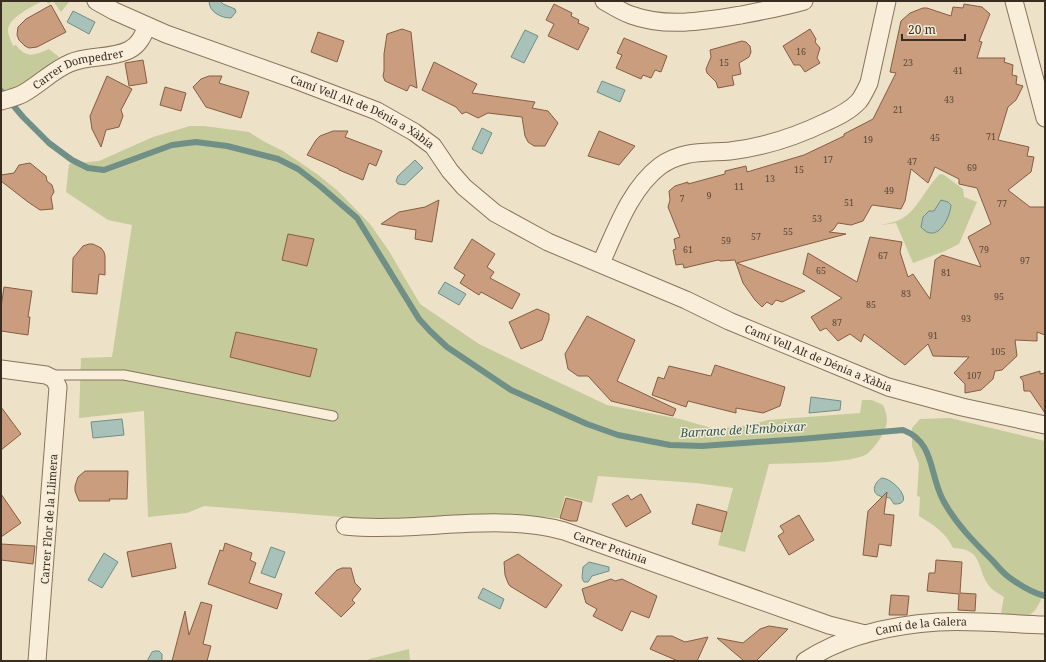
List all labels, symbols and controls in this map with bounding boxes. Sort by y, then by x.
scale bar [902,16,965,42]
text: 20 m [908,21,936,38]
street label: Carrer Dompedrer [29,45,126,92]
house number: 16 [796,45,806,58]
house number: 15 [719,56,729,69]
house number: 23 [903,56,913,69]
house number: 41 [953,64,963,77]
street label: Camí Vell Alt de Dénia a Xàbia [288,71,438,152]
house number: 43 [944,93,954,106]
house number: 21 [893,103,903,116]
house number: 71 [986,130,996,143]
house number: 45 [930,131,940,144]
house number: 19 [863,133,873,146]
house number: 17 [823,153,833,166]
house number: 47 [907,155,917,168]
house number: 69 [967,161,977,174]
house number: 15 [794,163,804,176]
house number: 13 [765,172,775,185]
house number: 11 [734,180,744,193]
house number: 49 [884,184,894,197]
house number: 9 [706,189,712,202]
house number: 7 [679,192,685,205]
house number: 51 [844,196,854,209]
house number: 77 [997,197,1007,210]
house number: 53 [812,212,822,225]
house number: 55 [783,225,793,238]
house number: 57 [751,230,761,243]
house number: 59 [721,234,731,247]
house number: 61 [683,243,693,256]
house number: 79 [979,243,989,256]
house number: 67 [878,249,888,262]
house number: 97 [1020,254,1030,267]
house number: 65 [816,264,826,277]
house number: 81 [941,266,951,279]
house number: 83 [901,287,911,300]
house number: 95 [994,290,1004,303]
house number: 85 [866,298,876,311]
house number: 93 [961,312,971,325]
house number: 87 [832,316,842,329]
street label: Camí Vell Alt de Dénia a Xàbia [743,320,894,395]
house number: 91 [928,329,938,342]
house number: 105 [990,345,1006,358]
house number: 107 [966,369,982,382]
water label: Barranc de l'Emboixar [679,418,807,441]
street label: Carrer Flor de la Llimera [36,453,61,585]
street label: Carrer Petúnia [571,527,650,567]
street label: Camí de la Galera [874,613,967,638]

